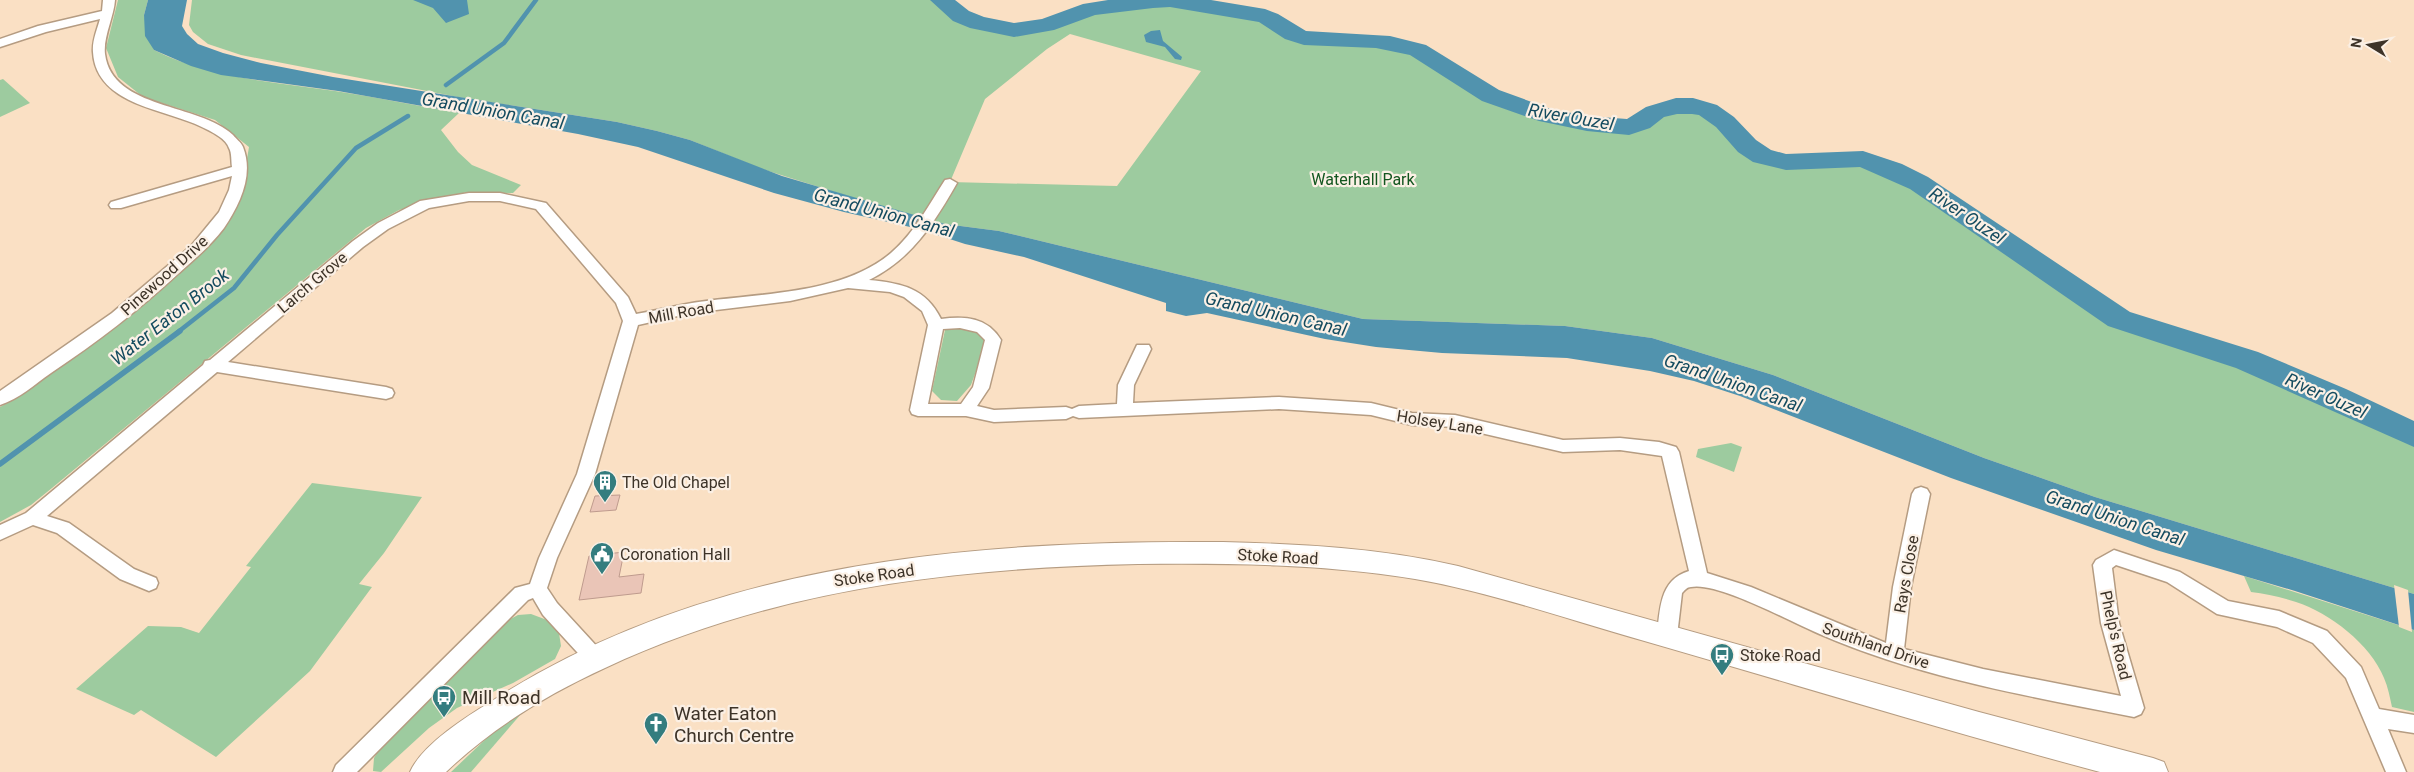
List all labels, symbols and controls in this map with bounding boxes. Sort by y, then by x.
north arrow [2344,20,2394,70]
text: N [2347,36,2365,49]
water label: Grand Union Canal [420,88,567,134]
water label: River Ouzel [1527,99,1616,134]
park label: Waterhall Park [1311,170,1416,189]
water label: River Ouzel [1926,183,2010,249]
water label: Grand Union Canal [812,184,957,242]
street label: Pinewood Drive [117,231,212,319]
street label: Larch Grove [274,248,351,317]
water label: Water Eaton Brook [106,263,234,369]
water label: Grand Union Canal [1203,287,1350,340]
street label: Mill Road [647,297,715,328]
water label: Grand Union Canal [1662,349,1806,416]
water label: River Ouzel [2282,368,2371,423]
street label: Holsey Lane [1395,406,1484,439]
building icon: The Old Chapel [592,469,618,503]
place label: The Old Chapel [622,473,730,492]
water label: Grand Union Canal [2043,485,2188,550]
street label: Rays Close [1890,534,1923,614]
public building icon: Coronation Hall [589,541,615,575]
place label: Coronation Hall [620,545,730,564]
street label: Stoke Road [1237,545,1319,568]
street label: Stoke Road [833,560,915,591]
street label: Phelp's Road [2096,589,2135,682]
street label: Southland Drive [1820,618,1932,673]
bus stop icon: Stoke Road [1709,642,1735,676]
place label: Stoke Road [1740,646,1821,665]
bus stop icon: Mill Road [431,684,457,718]
place label: Mill Road [462,686,541,709]
place label: Water Eaton Church Centre [674,702,794,747]
church icon: Water Eaton Church Centre [643,711,669,745]

